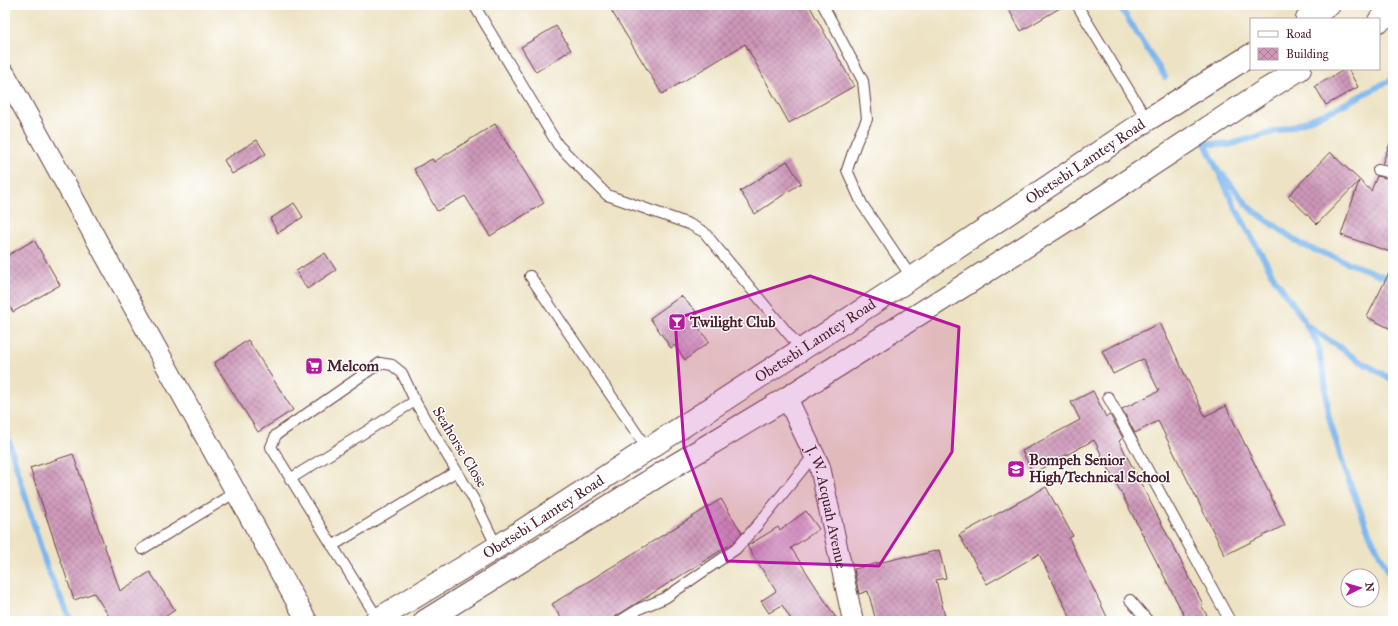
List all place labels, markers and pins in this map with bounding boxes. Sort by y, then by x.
bar icon: Twilight Club [667,312,687,332]
place label: Twilight Club [689,313,776,332]
supermarket icon: Melcom [304,356,324,376]
place label: Melcom [327,357,380,375]
place label: Bompeh Senior High/Technical School [1029,451,1171,487]
school or university icon: Bompeh Senior High/Technical School [1006,459,1026,479]

